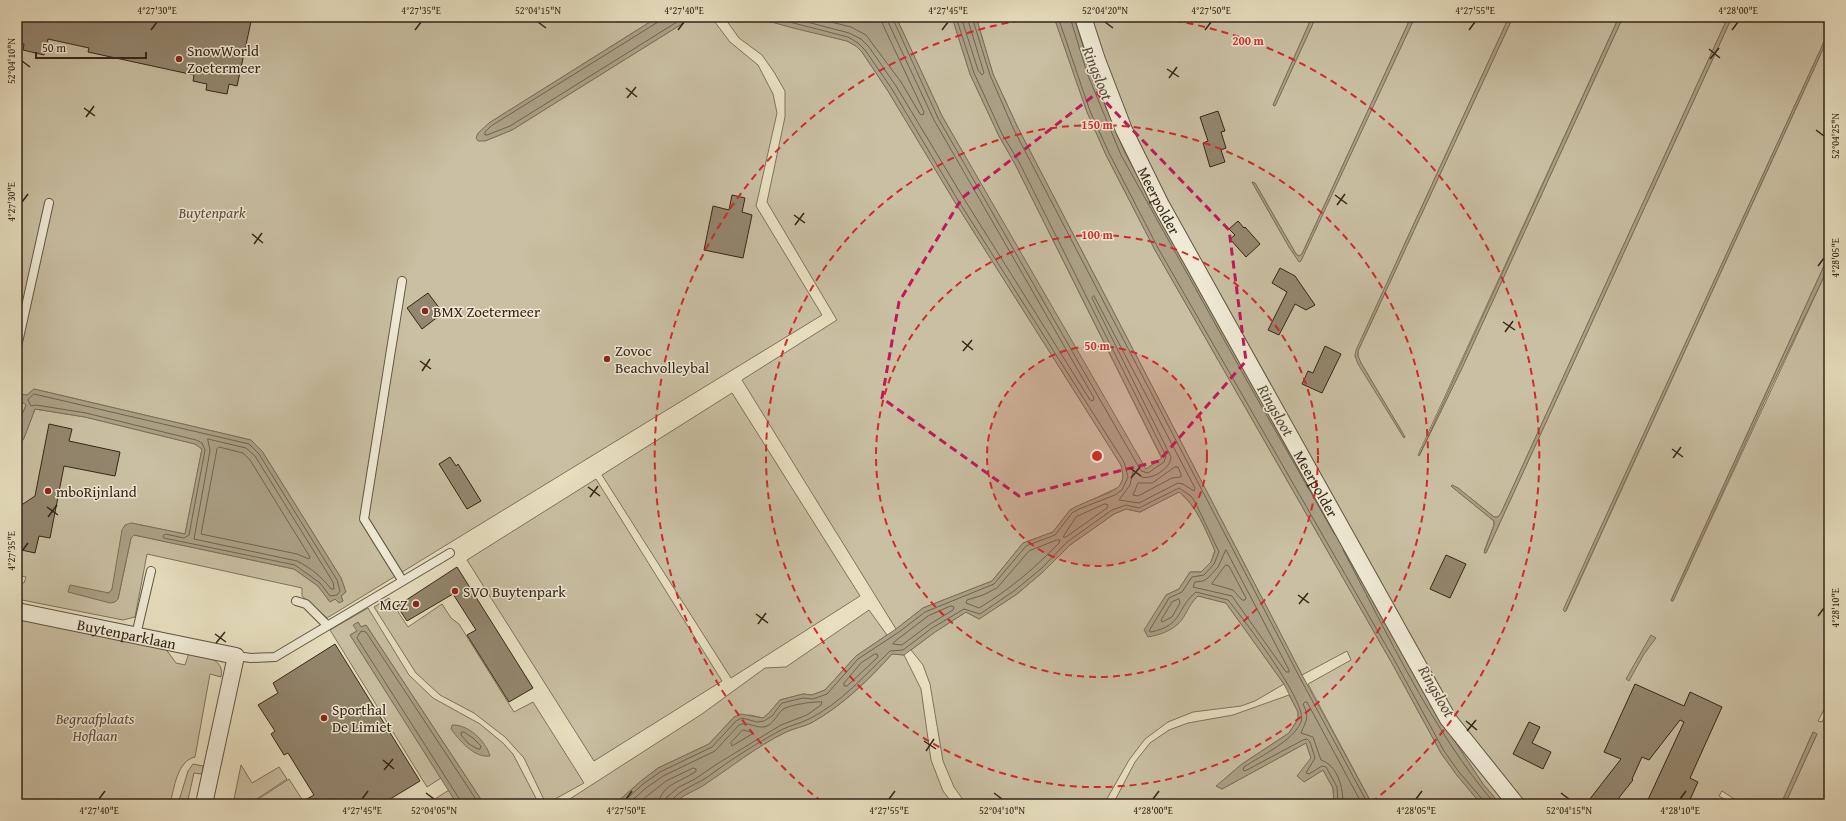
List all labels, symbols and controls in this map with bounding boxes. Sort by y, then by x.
text: 4°27'30"E [137,3,177,18]
text: 4°27'35"E [401,3,441,18]
text: 52°04'15"N [515,3,561,18]
text: 4°27'40"E [664,3,704,18]
text: 4°27'45"E [928,3,968,18]
text: 52°04'20"N [1082,3,1128,18]
text: 4°27'50"E [1191,3,1231,18]
text: 4°27'55"E [1455,3,1495,18]
text: 4°28'00"E [1718,3,1758,18]
text: 200 m [1232,32,1265,49]
scale bar [36,34,146,60]
text: 52°04'10"N [4,38,19,84]
text: 50 m [42,39,66,56]
place label: SnowWorld Zoetermeer [187,40,261,78]
water label: Ringsloot [1076,41,1120,105]
marker: SnowWorld Zoetermeer [174,54,184,64]
text: 52°04'25"N [1828,113,1843,159]
text: 150 m [1081,116,1114,133]
street label: Meerpolder [1133,163,1186,238]
text: 4°27'30"E [4,182,19,222]
park label: Buytenpark [177,202,246,223]
text: 100 m [1081,226,1114,243]
text: 4°28'05"E [1828,238,1843,278]
place label: BMX Zoetermeer [433,301,540,322]
marker: BMX Zoetermeer [420,306,430,316]
text: 50 m [1084,337,1110,354]
place label: Zovoc Beachvolleybal [615,340,709,378]
marker: Zovoc Beachvolleybal [602,354,612,364]
water label: Ringsloot [1251,379,1301,441]
street label: Meerpolder [1289,446,1344,521]
centre of rings [1090,449,1104,463]
place label: mboRijnland [56,481,137,502]
marker: mboRijnland [43,486,53,496]
text: 4°27'35"E [4,531,19,571]
place label: SVO Buytenpark [463,581,566,602]
marker: SVO Buytenpark [450,586,460,596]
text: 4°28'10"E [1828,588,1843,628]
place label: MCZ [380,594,408,615]
marker: MCZ [411,599,421,609]
street label: Buytenparklaan [75,613,179,654]
water label: Ringsloot [1412,660,1462,722]
place label: Sporthal De Limiet [332,699,392,737]
park label: Begraafplaats Hoflaan [55,708,135,746]
marker: Sporthal De Limiet [319,713,329,723]
text: 4°27'40"E [79,803,119,818]
text: 4°27'45"E [342,803,382,818]
text: 52°04'05"N [411,803,457,818]
text: 4°27'50"E [606,803,646,818]
text: 4°27'55"E [869,803,909,818]
text: 52°04'10"N [979,803,1025,818]
text: 4°28'00"E [1133,803,1173,818]
text: 4°28'05"E [1396,803,1436,818]
text: 52°04'15"N [1546,803,1592,818]
text: 4°28'10"E [1660,803,1700,818]

